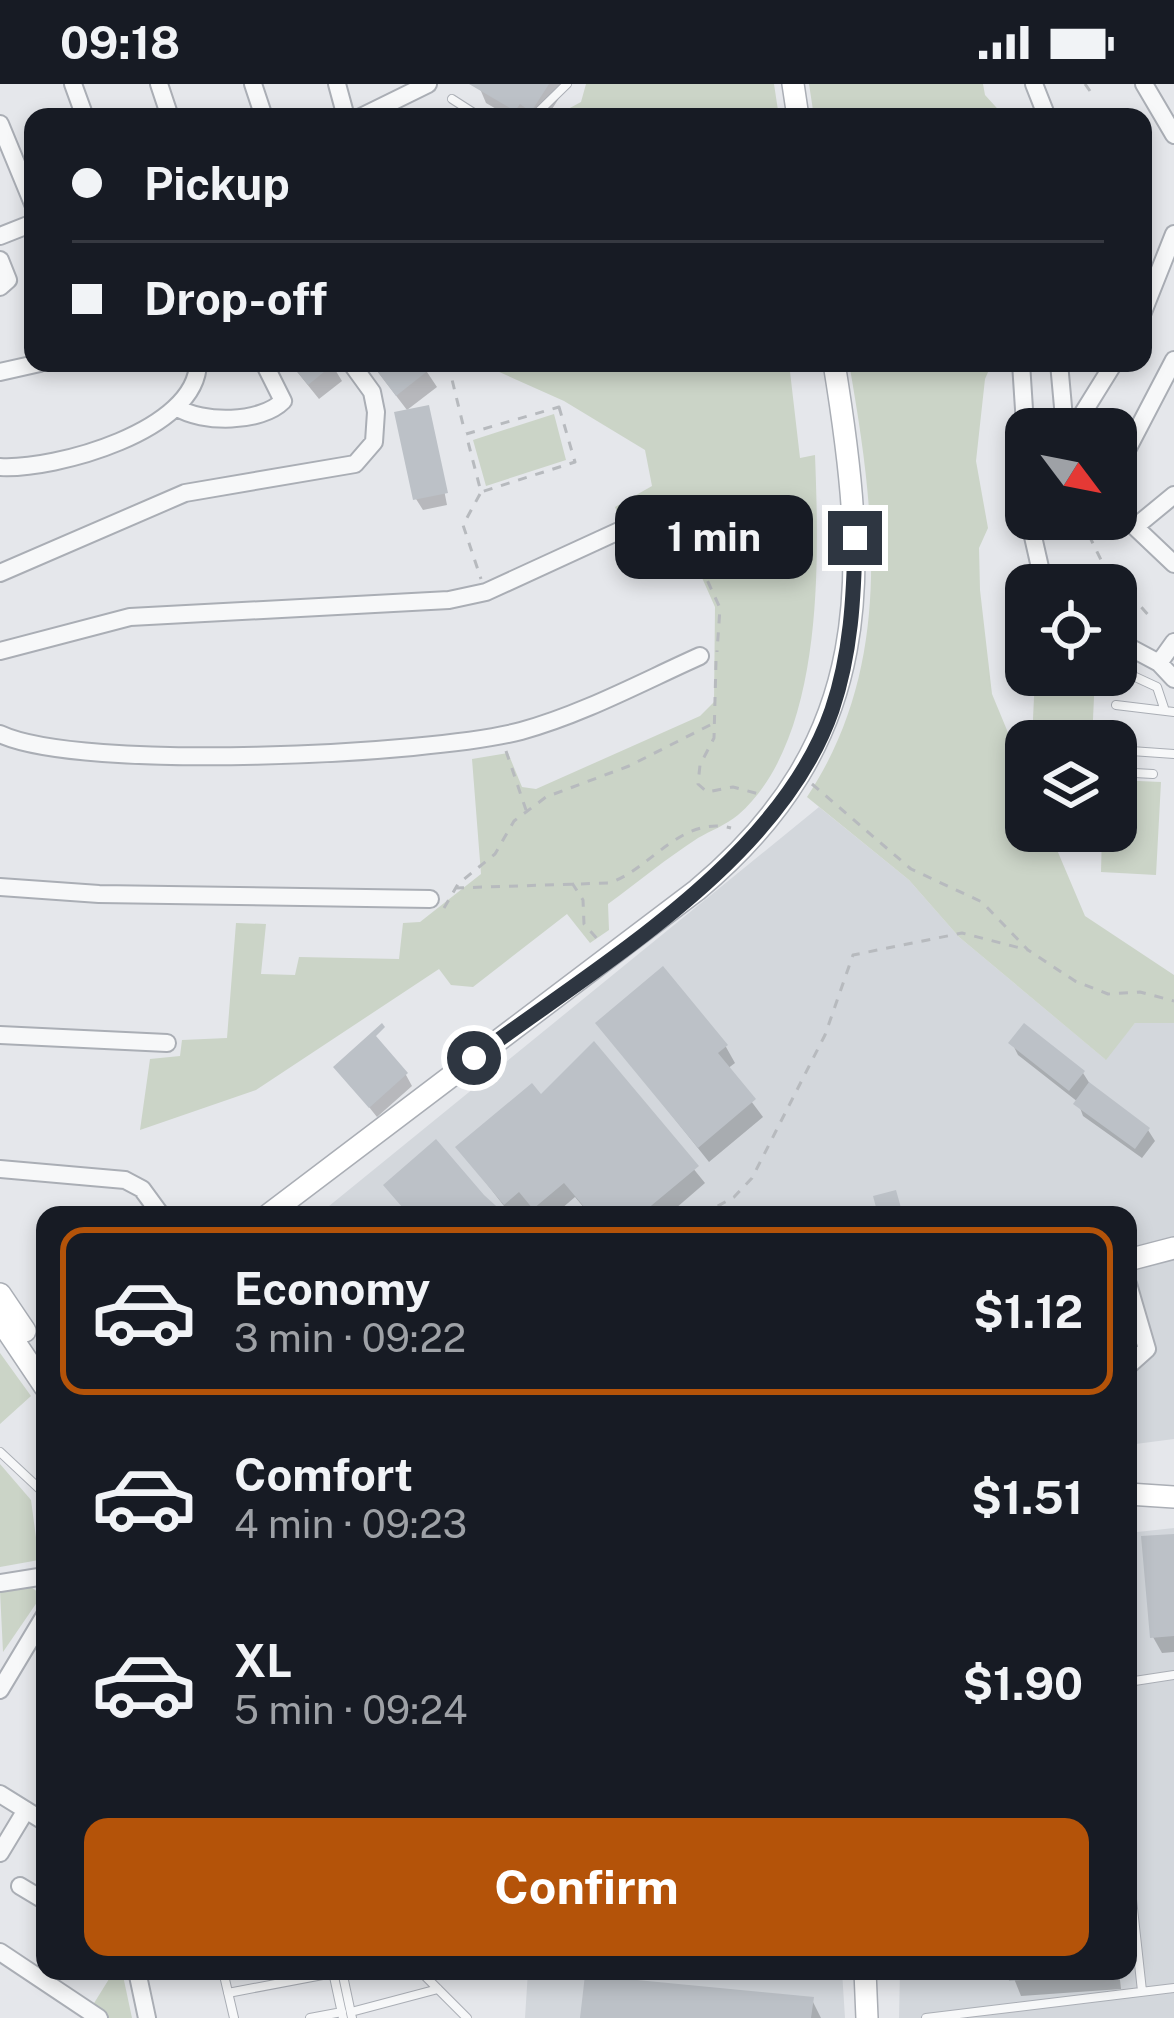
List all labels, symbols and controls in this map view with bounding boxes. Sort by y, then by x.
text: 09:18 [60,16,180,69]
text: Pickup [144,157,290,210]
text: Drop-off [144,272,327,325]
north arrow [1005,408,1137,540]
map controls [1005,408,1137,852]
callout: 1 min [615,496,813,580]
route end [828,511,882,565]
text: 1 min [667,514,761,560]
button: locate [1005,564,1137,696]
button: layers [1005,720,1137,852]
route start [447,1031,501,1085]
icon: car [90,1257,198,1365]
text: Economy [234,1262,430,1315]
text: $1.12 [973,1285,1083,1338]
text: 3 min · 09:22 [234,1315,466,1361]
icon: car [90,1443,198,1551]
text: Comfort [234,1448,413,1501]
text: $1.51 [971,1471,1083,1524]
text: 4 min · 09:23 [234,1501,467,1547]
icon: car [90,1629,198,1737]
text: XL [234,1634,292,1687]
text: $1.90 [962,1657,1083,1710]
text: 5 min · 09:24 [234,1687,468,1733]
button: Confirm [84,1818,1089,1956]

